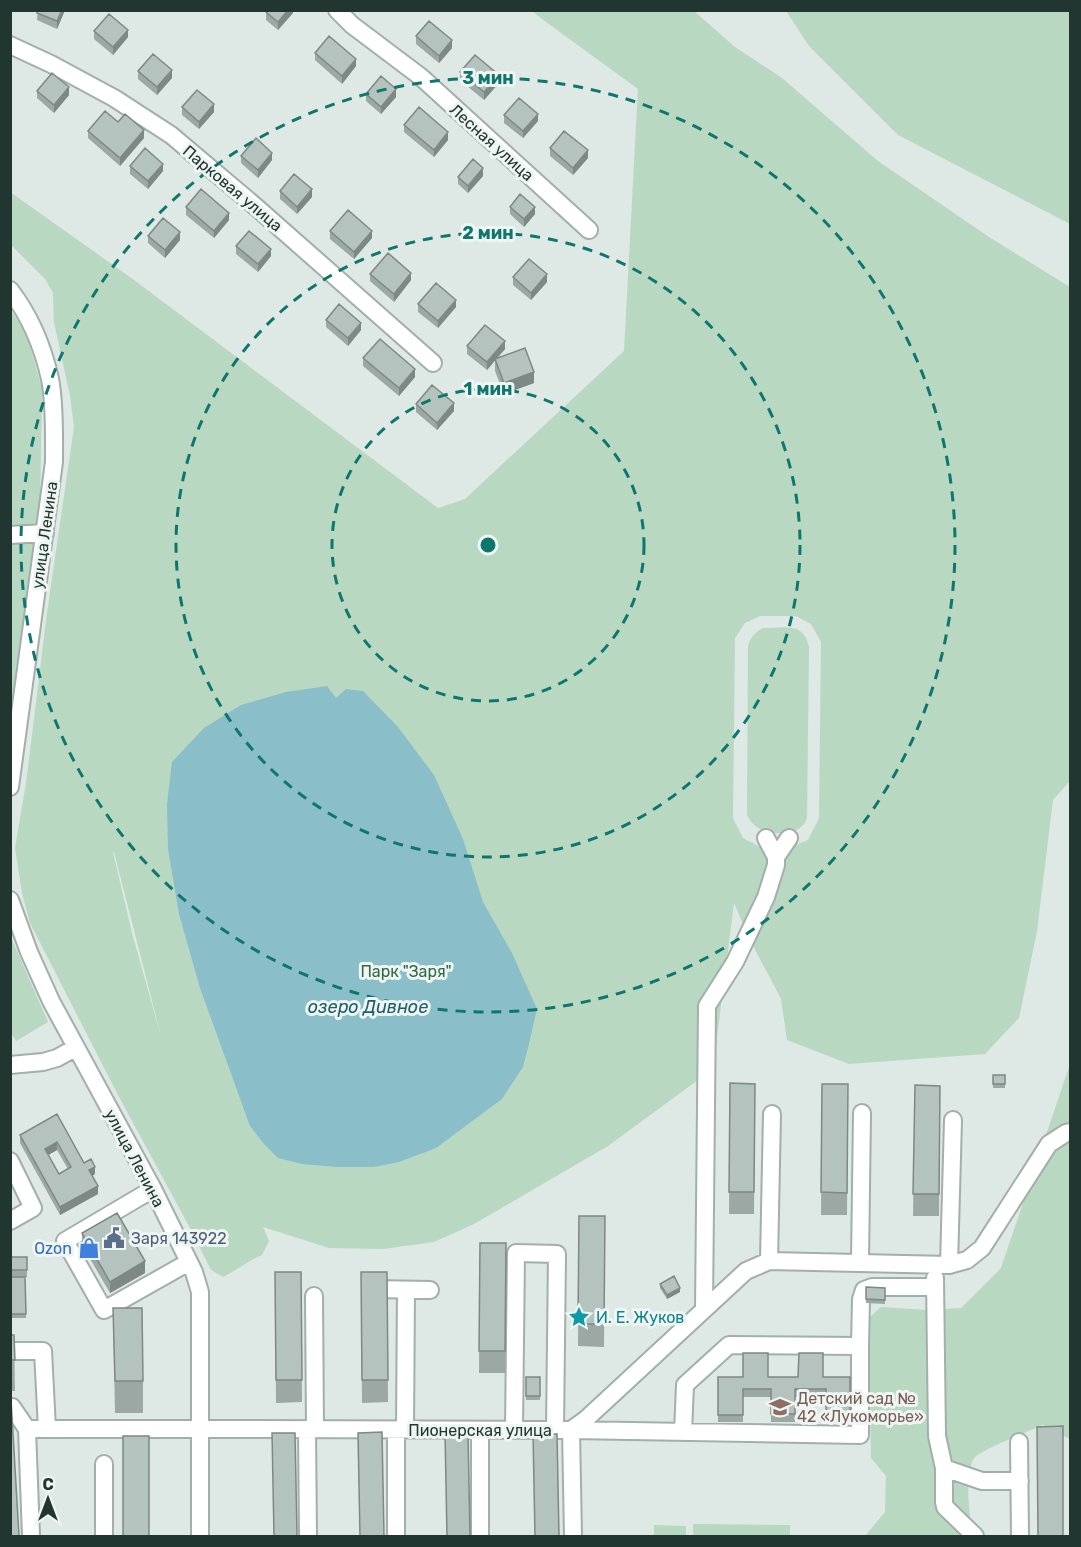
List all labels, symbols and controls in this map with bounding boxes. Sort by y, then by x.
text: 3 мин [462,67,514,89]
street label: Лесная улица [446,100,538,185]
street label: Парковая улица [179,141,286,235]
text: 2 мин [462,222,514,244]
text: 1 мин [464,378,512,400]
street label: улица Ленина [28,480,61,590]
centre of rings [478,535,498,555]
park label: Парк "Заря" [360,962,452,981]
water label: озеро Дивное [308,996,428,1018]
street label: улица Ленина [101,1106,168,1210]
public building icon: Заря 143922 [102,1226,126,1250]
place label: Заря 143922 [131,1229,227,1248]
shop icon: Ozon [77,1236,101,1260]
place label: Ozon [34,1239,72,1258]
place icon: И. Е. Жуков [567,1305,591,1329]
place label: И. Е. Жуков [596,1308,684,1327]
place label: Детский сад № 42 «Лукоморье» [797,1389,924,1426]
school or university icon: Детский сад № 42 «Лукоморье» [768,1395,792,1419]
street label: Пионерская улица [408,1421,552,1440]
north arrow [18,1469,78,1529]
text: С [42,1475,54,1494]

